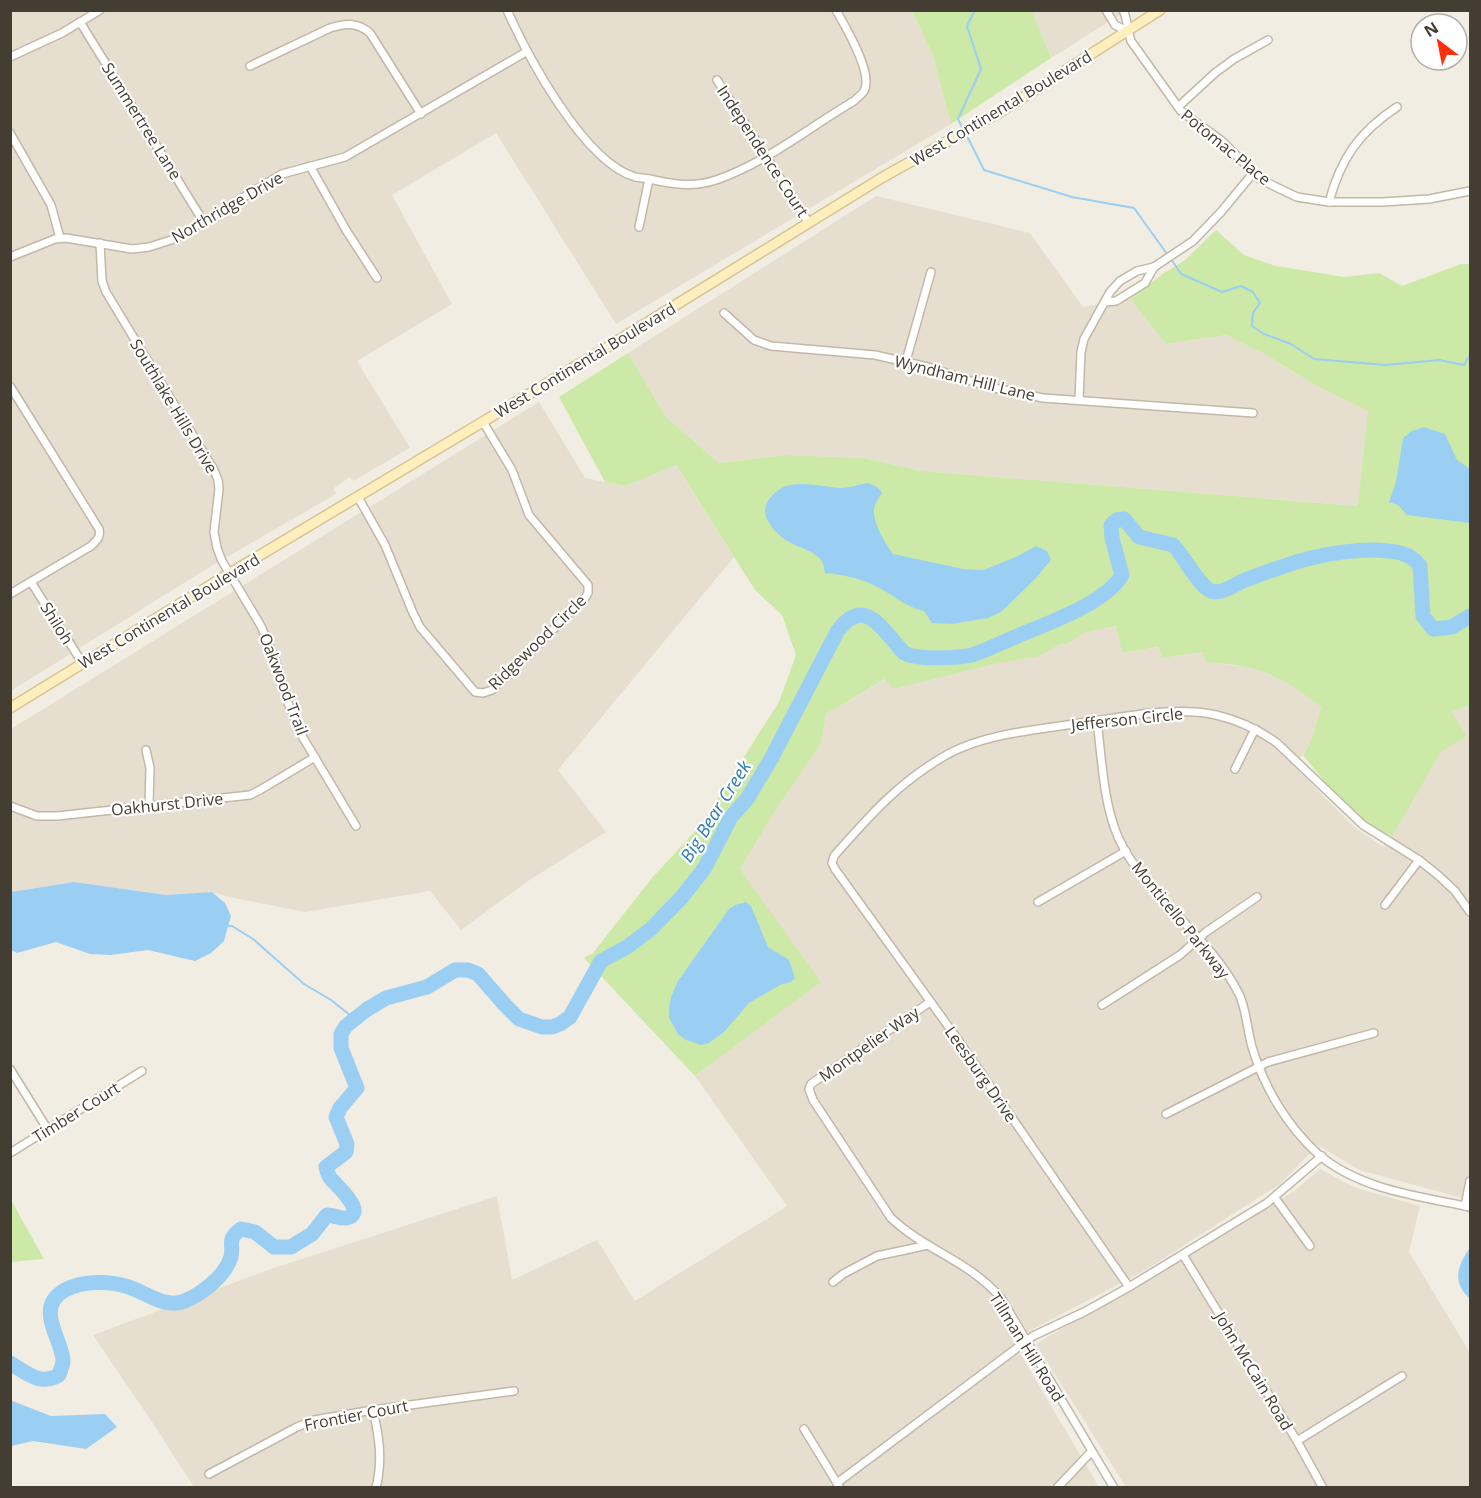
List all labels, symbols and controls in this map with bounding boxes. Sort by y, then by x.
north arrow [1409,12,1469,72]
text: N [1420,17,1442,42]
street label: West Continental Boulevard [906,45,1096,171]
street label: Summertree Lane [97,58,187,184]
street label: Independence Court [712,81,814,221]
street label: Potomac Place [1177,104,1275,190]
street label: Northridge Drive [167,166,287,248]
street label: West Continental Boulevard [490,297,680,423]
street label: Southlake Hills Drive [125,335,223,477]
street label: Wyndham Hill Lane [892,350,1038,406]
street label: West Continental Boulevard [74,548,264,674]
street label: Ridgewood Circle [483,590,591,694]
street label: Shiloh [35,598,79,648]
street label: Oakwood Trail [254,630,314,738]
street label: Jefferson Circle [1068,702,1184,736]
water label: Big Bear Creek [674,755,756,866]
street label: Oakhurst Drive [110,787,224,821]
street label: Monticello Parkway [1127,857,1236,984]
street label: Montpelier Way [814,1001,924,1087]
street label: Leesburg Drive [940,1022,1022,1126]
street label: Timber Court [28,1076,124,1148]
street label: Tillman Hill Road [985,1288,1069,1406]
street label: John McCain Road [1209,1306,1298,1434]
street label: Frontier Court [302,1394,410,1436]

